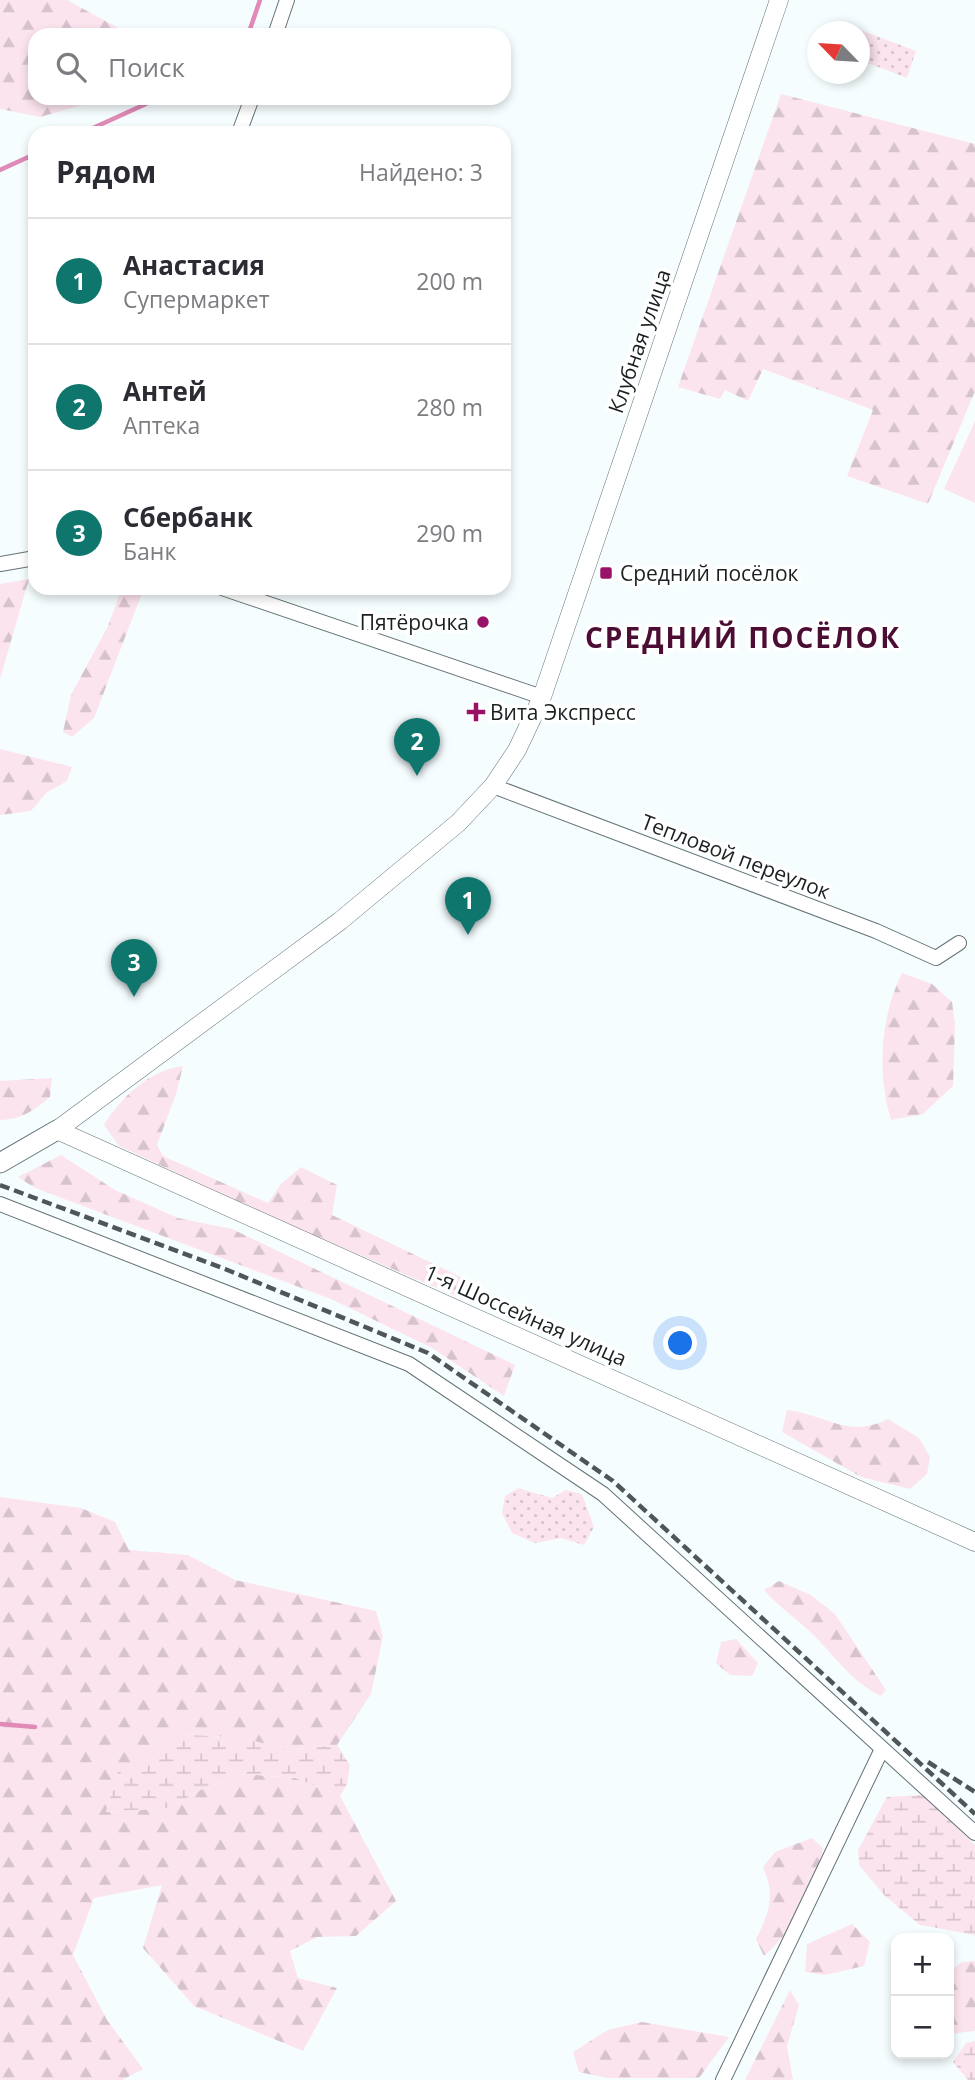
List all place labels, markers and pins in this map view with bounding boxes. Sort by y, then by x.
place label: Средний посёлок [620,559,799,587]
marker: Средний посёлок [598,565,614,581]
place label: Пятёрочка [360,608,469,636]
marker: Пятёрочка [475,614,491,630]
place label: Вита Экспресс [490,698,636,726]
marker: Вита Экспресс [468,704,484,720]
pin: 2 [394,718,440,776]
pin: 1 [445,877,491,935]
pin: 3 [111,939,157,997]

